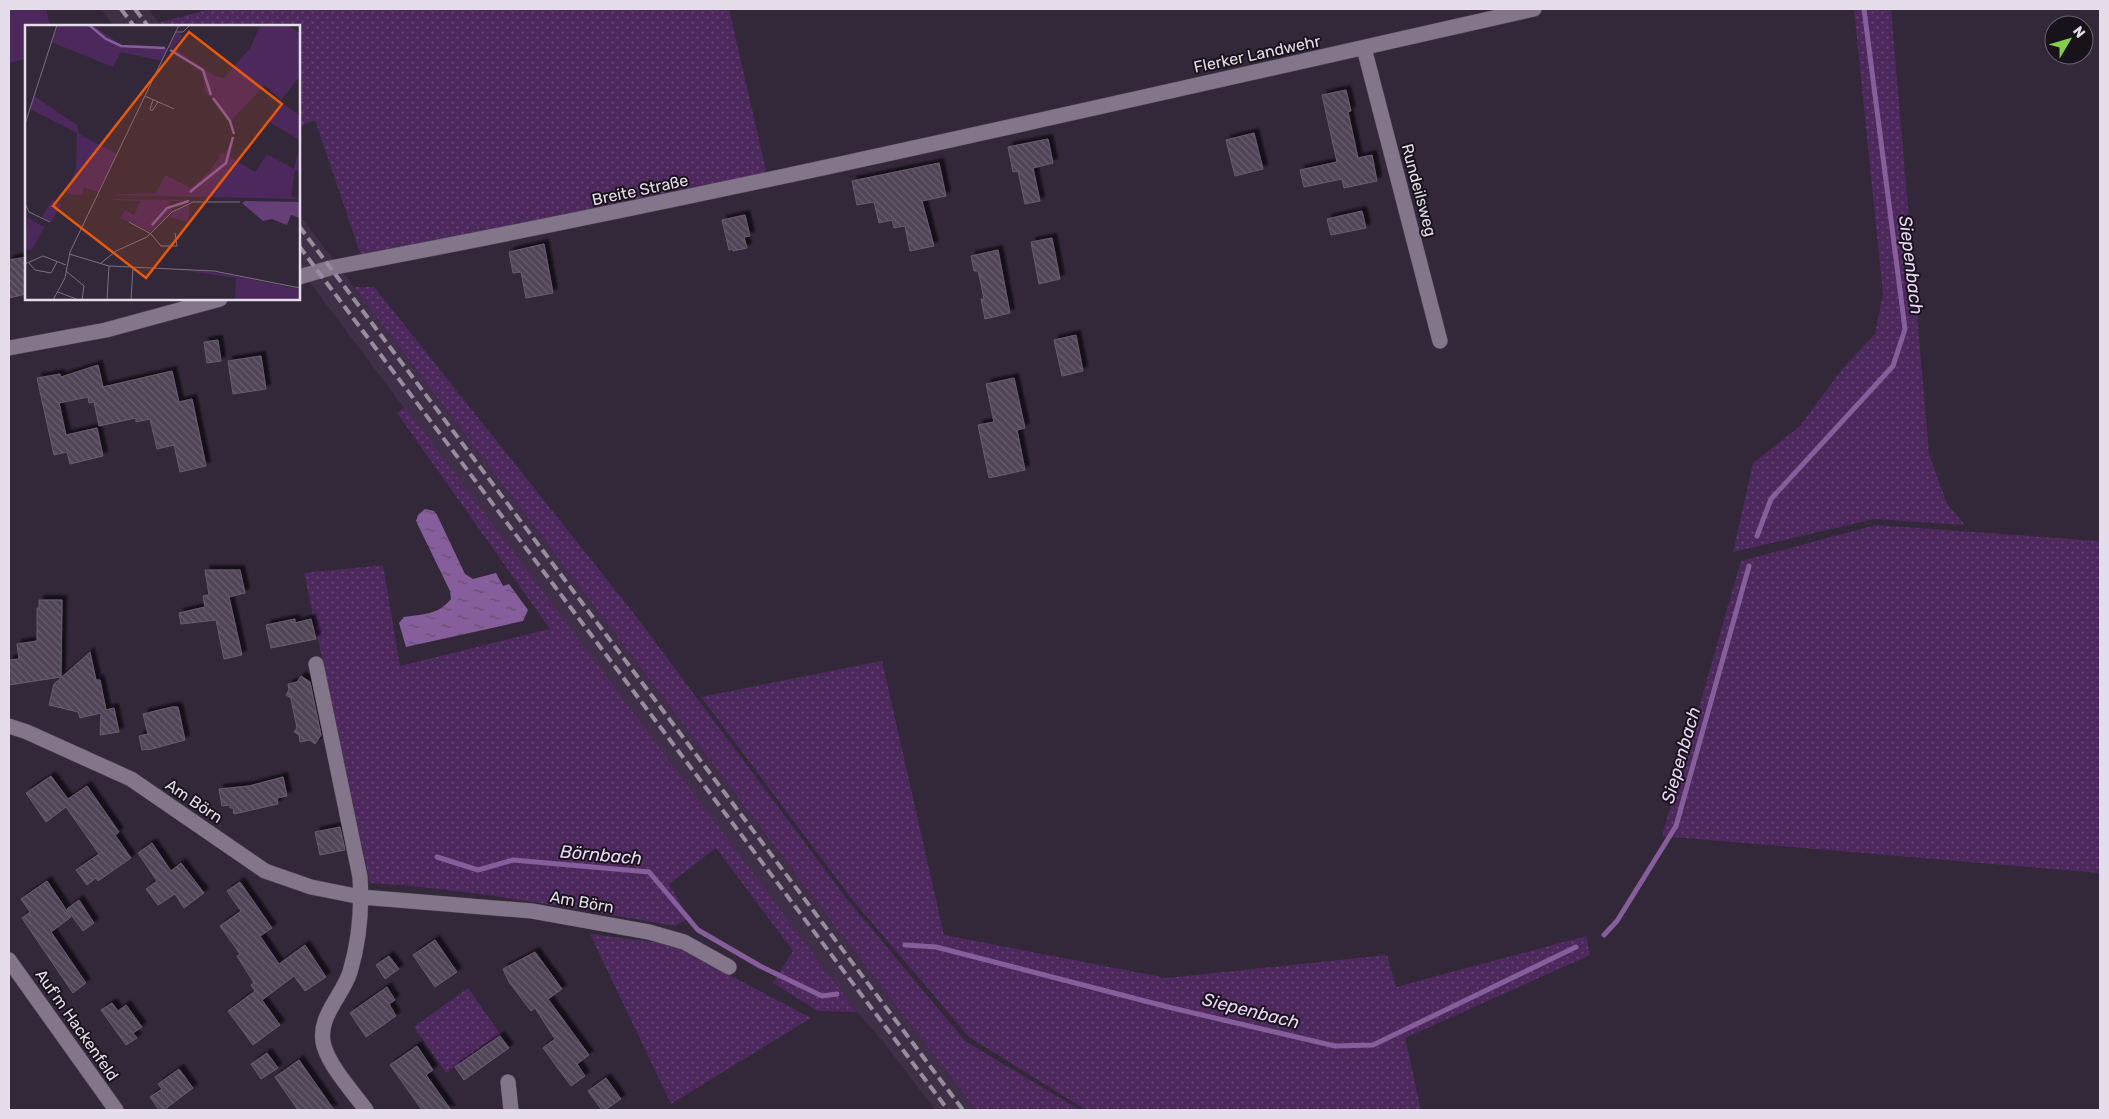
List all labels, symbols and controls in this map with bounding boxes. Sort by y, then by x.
north arrow [2044,15,2094,65]
text: N [2069,23,2089,42]
inset map [25,25,300,300]
street label: Flerker Landwehr [1192,31,1322,77]
street label: Rundeilsweg [1398,142,1440,238]
street label: Breite Straße [590,171,690,209]
water label: Siepenbach [1894,214,1928,316]
water label: Siepenbach [1657,704,1705,806]
street label: Am Börn [162,775,226,827]
water label: Börnbach [559,840,643,870]
street label: Am Börn [549,887,615,917]
street label: Auf'm Hackenfeld [31,966,123,1084]
water label: Siepenbach [1200,988,1302,1034]

